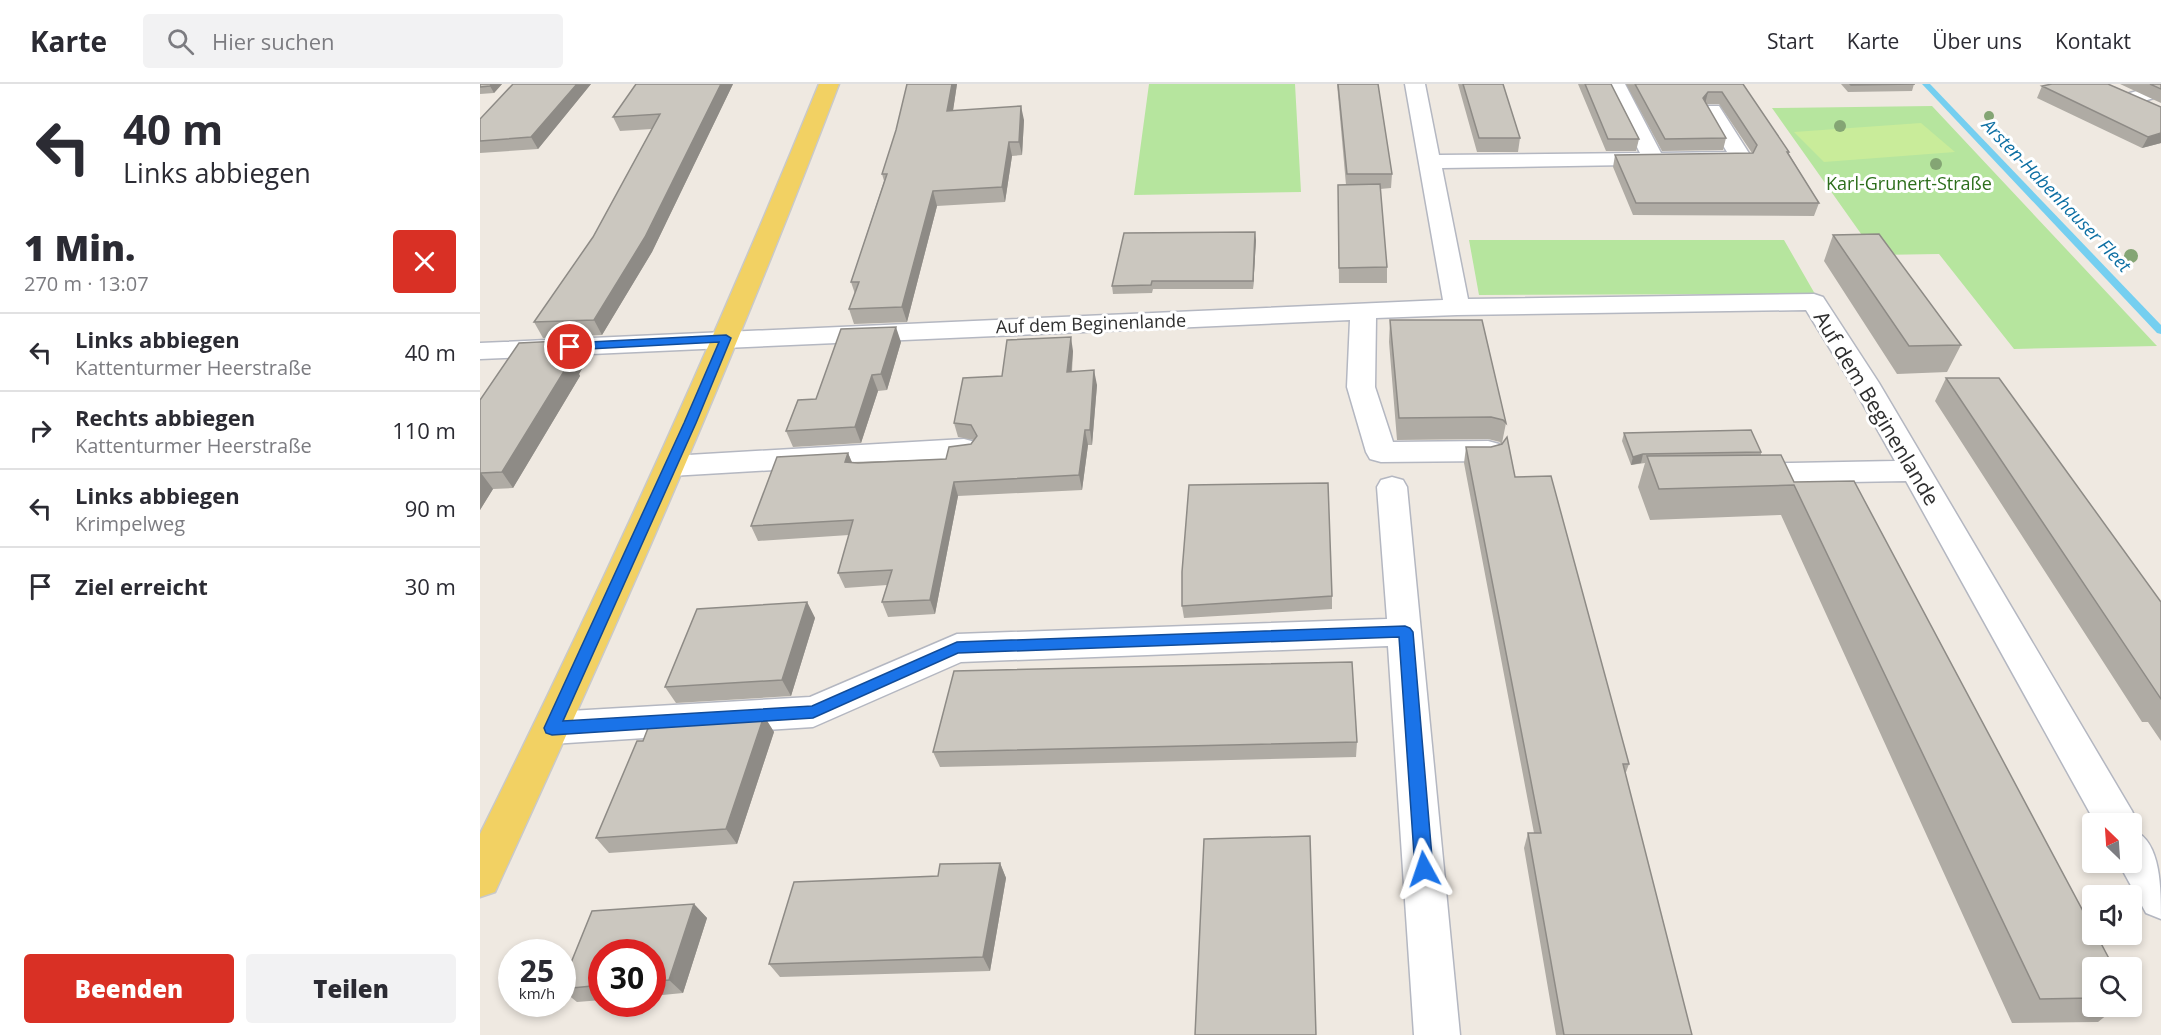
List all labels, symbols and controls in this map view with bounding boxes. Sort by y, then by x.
search box [143,14,563,68]
text: Karte [30,22,107,60]
icon: search [164,25,197,58]
text: Hier suchen [212,26,335,56]
text: Start [1767,27,1814,55]
text: Karte [1847,27,1899,55]
text: Über uns [1932,27,2022,55]
text: Kontakt [2055,27,2131,55]
text: 40 m [123,100,223,157]
icon: left [24,108,102,186]
water label: Arsten-Habenhauser Fleet [1976,112,2137,278]
text: Links abbiegen [123,154,311,191]
park label: Karl-Grunert-Straße [1826,171,1992,195]
text: 1 Min. [24,223,135,272]
button: close [393,230,456,293]
text: 270 m · 13:07 [24,270,149,297]
street label: Auf dem Beginenlande [1808,306,1946,510]
street label: Auf dem Beginenlande [995,308,1187,338]
pin [544,321,595,372]
text: Links abbiegen [75,324,240,354]
icon: arrive [553,330,586,363]
icon: left [24,336,57,369]
text: 40 m [405,337,456,367]
text: Kattenturmer Heerstraße [75,354,312,381]
text: Rechts abbiegen [75,402,255,432]
icon: right [24,414,57,447]
text: 110 m [392,415,456,445]
text: Kattenturmer Heerstraße [75,432,312,459]
text: Links abbiegen [75,480,240,510]
icon: left [24,492,57,525]
text: 90 m [405,493,456,523]
text: Krimpelweg [75,510,185,537]
icon: arrive [24,570,57,603]
text: Ziel erreicht [75,571,208,601]
text: 30 m [405,571,456,601]
north arrow [2082,813,2142,873]
map controls [2082,813,2142,1017]
position arrow [1392,837,1456,901]
button: sound [2082,885,2142,945]
speed limit sign: 30 [588,939,666,1017]
text: 25 [520,950,554,991]
button: Beenden [24,954,234,1023]
button: Teilen [246,954,456,1023]
button: search [2082,957,2142,1017]
text: km/h [519,983,555,1003]

